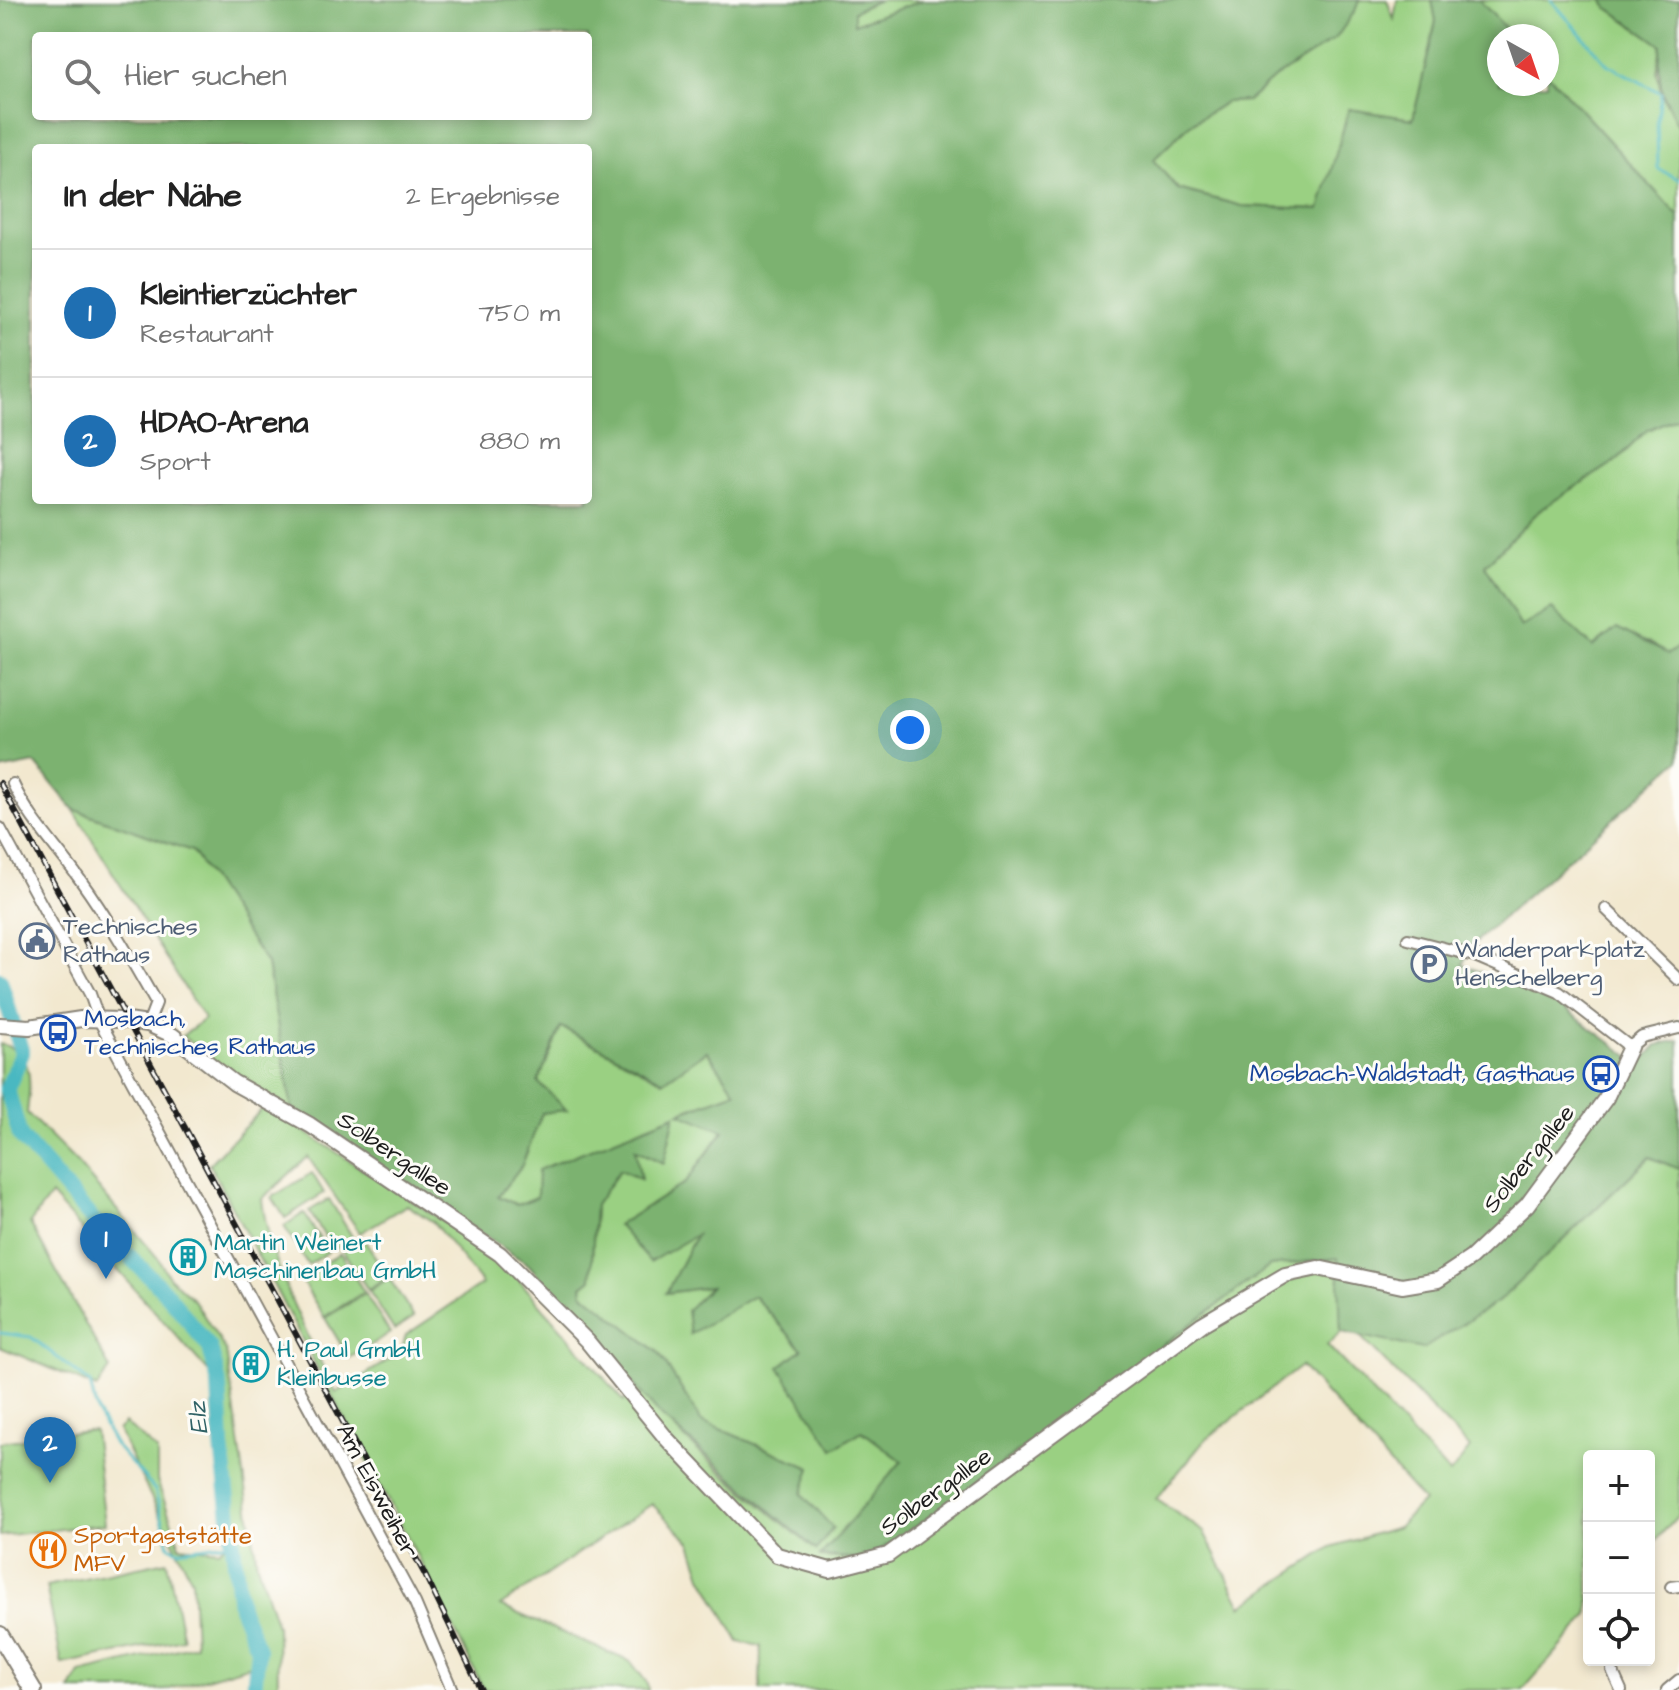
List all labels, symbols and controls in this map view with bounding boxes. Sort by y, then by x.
north arrow [1487,24,1559,96]
search box [32,32,592,120]
icon: search [60,54,104,98]
text: Hier suchen [124,55,287,97]
text: In der Nähe [64,172,242,220]
text: 2 Ergebnisse [406,178,560,214]
text: Kleintierzüchter [140,274,357,316]
text: 1 [88,295,92,331]
text: 750 m [479,295,560,331]
text: Restaurant [140,316,274,352]
text: HDAO-Arena [140,402,309,444]
text: 2 [83,423,97,459]
text: 880 m [479,423,560,459]
text: Sport [140,444,211,480]
your location [890,710,930,750]
place label: Technisches Rathaus [63,910,198,972]
public building icon: Technisches Rathaus [18,922,56,960]
place label: Wanderparkplatz Henschelberg [1455,933,1645,996]
parking icon: Wanderparkplatz Henschelberg [1410,945,1448,983]
place label: Mosbach, Technisches Rathaus [84,1002,316,1064]
bus stop icon: Mosbach, Technisches Rathaus [39,1014,77,1052]
bus stop icon: Mosbach-Waldstadt, Gasthaus [1582,1055,1620,1093]
place label: Mosbach-Waldstadt, Gasthaus [1250,1057,1575,1091]
street label: Solbergallee [1475,1098,1584,1221]
street label: Solbergallee [330,1103,458,1205]
pin: 1 [80,1213,132,1279]
place label: Martin Weinert Maschinenbau GmbH [214,1226,437,1288]
building icon: Martin Weinert Maschinenbau GmbH [169,1238,207,1276]
place label: H. Paul GmbH Kleinbusse [277,1333,421,1395]
building icon: H. Paul GmbH Kleinbusse [232,1345,270,1383]
water label: Elz [178,1398,217,1436]
pin: 2 [24,1417,76,1483]
street label: Am Eisweiher [327,1418,427,1564]
street label: Solbergallee [873,1440,999,1545]
map controls [1583,1450,1655,1666]
button: + [1583,1450,1655,1522]
place label: Sportgaststätte MFV [74,1519,252,1581]
button: − [1583,1522,1655,1594]
restaurant icon: Sportgaststätte MFV [29,1531,67,1569]
button: locate [1583,1594,1655,1666]

